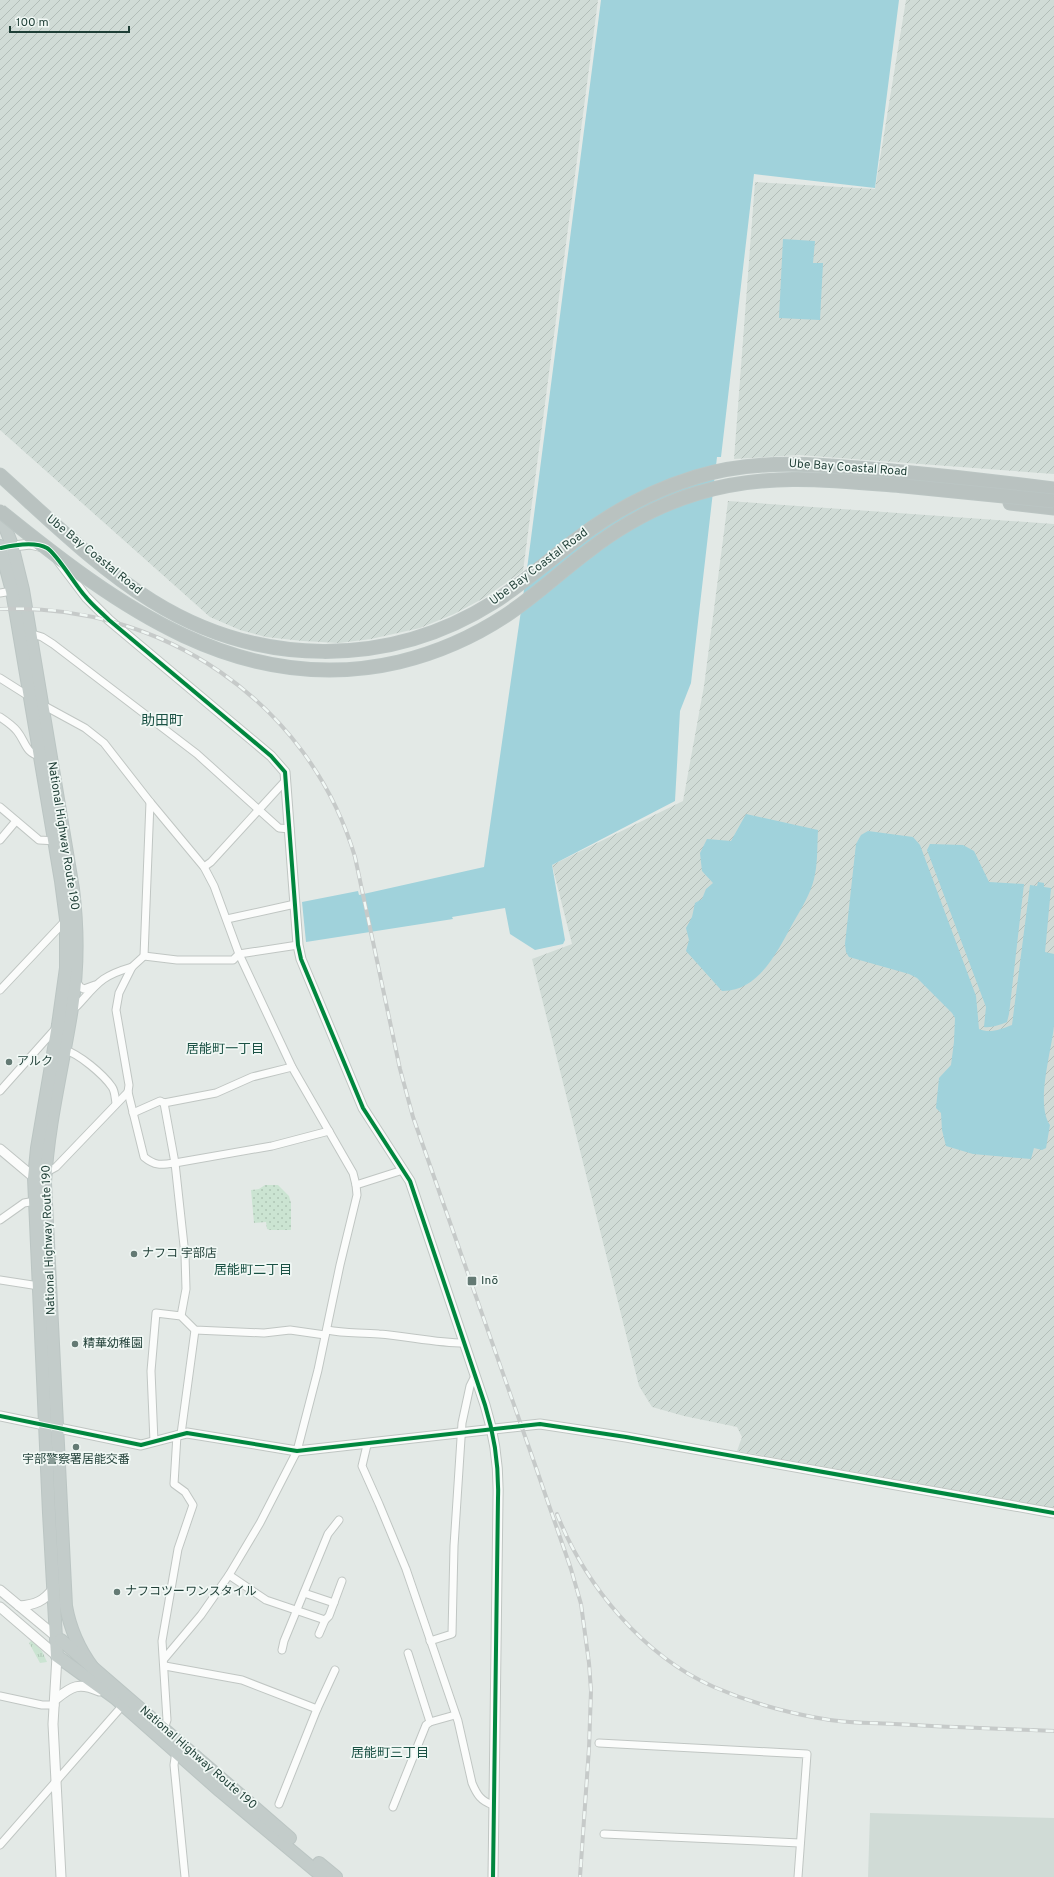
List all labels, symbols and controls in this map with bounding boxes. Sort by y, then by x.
scale bar [10,8,129,34]
text: 100 m [16,15,49,31]
street label: Ube Bay Coastal Road [788,456,908,480]
street label: Ube Bay Coastal Road [43,511,145,599]
street label: Ube Bay Coastal Road [487,525,591,609]
district label: 助田町 [141,713,183,730]
street label: National Highway Route 190 [43,761,83,911]
district label: 居能町一丁目 [186,1041,264,1058]
place label: アルク [17,1054,53,1070]
marker: アルク [4,1057,14,1067]
street label: National Highway Route 190 [38,1165,60,1315]
place label: ナフコ 宇部店 [142,1246,217,1262]
marker: ナフコ 宇部店 [129,1249,139,1259]
district label: 居能町二丁目 [214,1262,292,1279]
place label: Inō [481,1273,498,1289]
marker: Inō [466,1275,478,1287]
place label: 精華幼稚園 [83,1336,143,1352]
marker: 精華幼稚園 [70,1339,80,1349]
marker: 宇部警察署居能交番 [71,1442,81,1452]
place label: 宇部警察署居能交番 [22,1452,130,1468]
place label: ナフコツーワンスタイル [125,1584,257,1600]
marker: ナフコツーワンスタイル [112,1587,122,1597]
street label: National Highway Route 190 [136,1703,260,1813]
district label: 居能町三丁目 [351,1745,429,1762]

